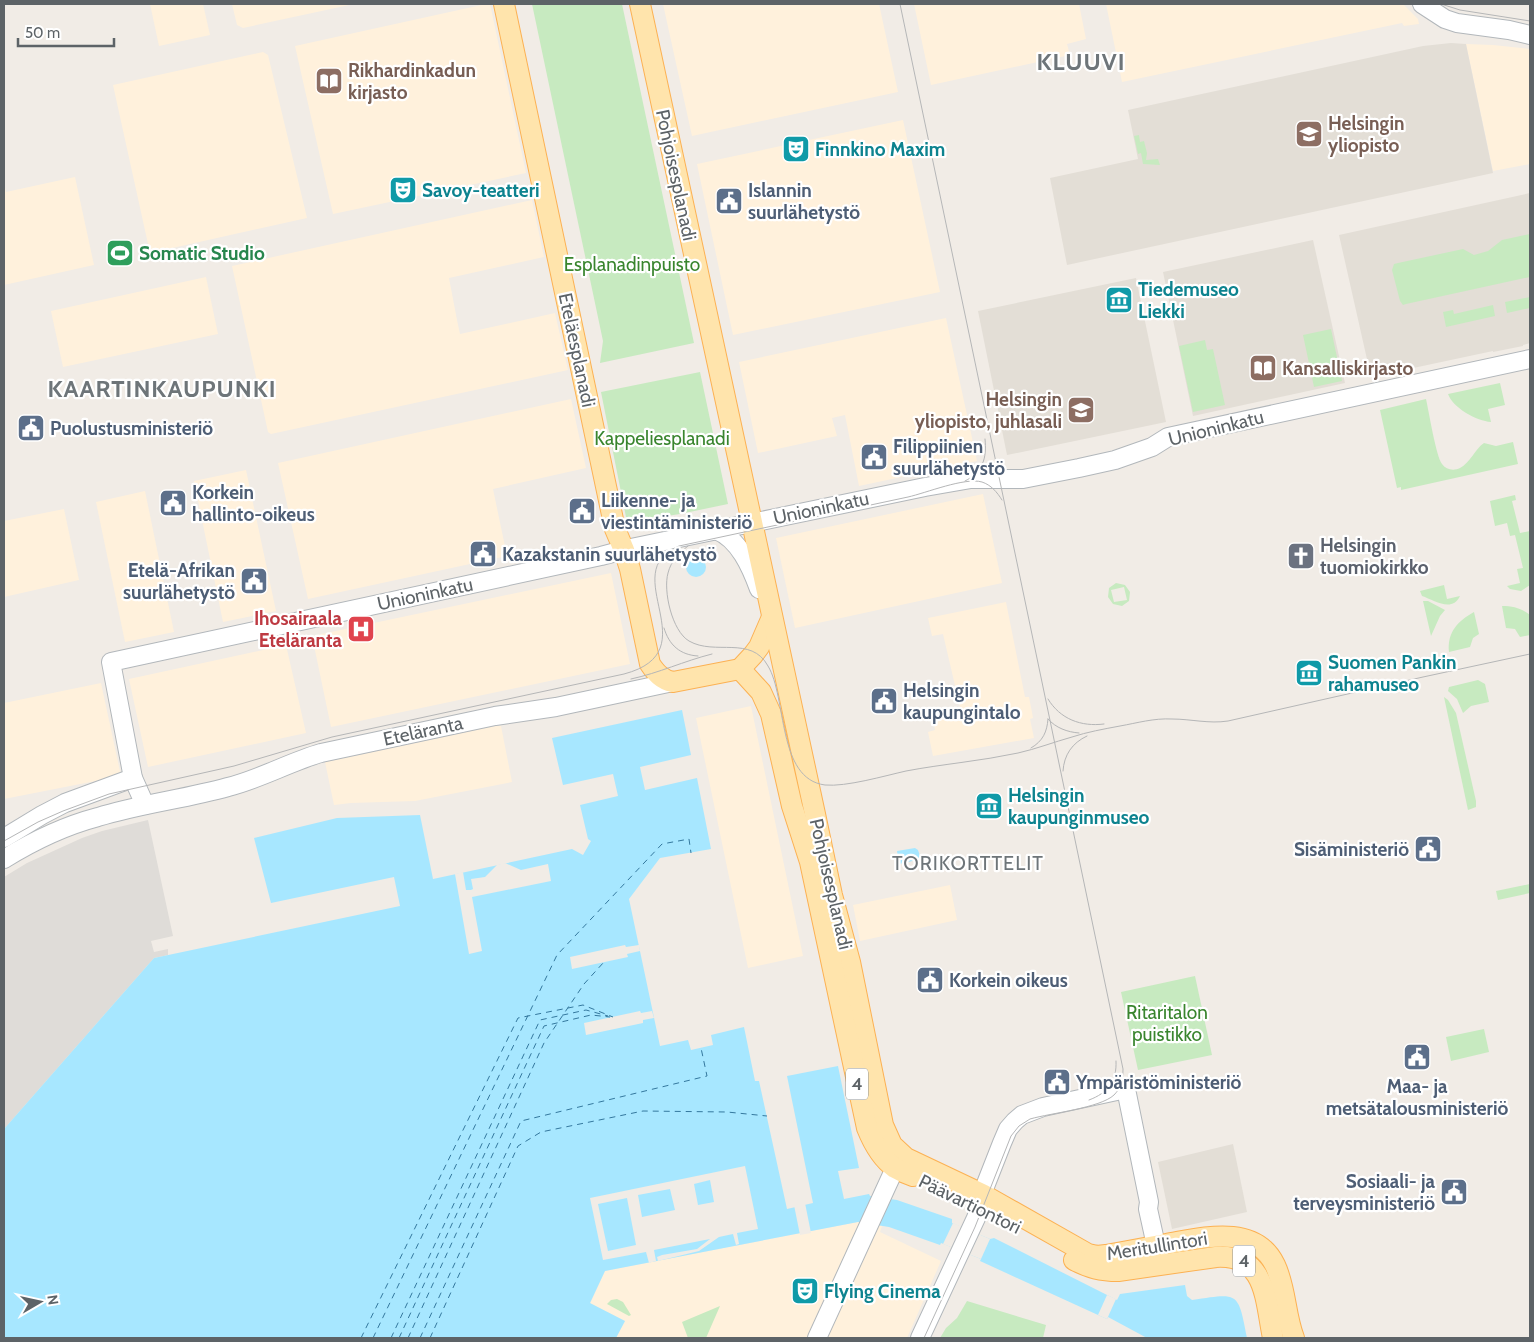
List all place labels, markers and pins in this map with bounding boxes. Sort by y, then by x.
place label: Rikhardinkadun kirjasto [348,59,476,104]
library icon: Rikhardinkadun kirjasto [314,66,344,96]
place label: Helsingin yliopisto [1328,112,1404,157]
school or university icon: Helsingin yliopisto [1294,119,1324,149]
theatre icon: Finnkino Maxim [781,134,811,164]
place label: Finnkino Maxim [815,138,945,161]
theatre icon: Savoy-teatteri [388,175,418,205]
place label: Savoy-teatteri [422,179,539,202]
place label: Islannin suurlähetystö [748,179,860,224]
public building icon: Islannin suurlähetystö [714,186,744,216]
sports icon: Somatic Studio [105,238,135,268]
place label: Somatic Studio [139,242,265,265]
place label: Tiedemuseo Liekki [1138,278,1239,323]
museum icon: Tiedemuseo Liekki [1104,285,1134,315]
library icon: Kansalliskirjasto [1248,353,1278,383]
place label: Kansalliskirjasto [1282,357,1413,380]
place label: Helsingin yliopisto, juhlasali [915,388,1062,433]
school or university icon: Helsingin yliopisto, juhlasali [1066,395,1096,425]
public building icon: Puolustusministeriö [16,413,46,443]
place label: Puolustusministeriö [50,417,213,440]
place label: Filippiinien suurlähetystö [893,435,1005,480]
public building icon: Filippiinien suurlähetystö [859,442,889,472]
place label: Korkein hallinto-oikeus [192,481,315,526]
public building icon: Korkein hallinto-oikeus [158,488,188,518]
place label: Liikenne- ja viestintäministeriö [601,489,753,534]
public building icon: Liikenne- ja viestintäministeriö [567,496,597,526]
place label: Helsingin tuomiokirkko [1320,534,1429,579]
public building icon: Kazakstanin suurlähetystö [468,539,498,569]
church icon: Helsingin tuomiokirkko [1286,541,1316,571]
place label: Kazakstanin suurlähetystö [502,543,717,566]
place label: Etelä-Afrikan suurlähetystö [123,559,235,604]
public building icon: Etelä-Afrikan suurlähetystö [239,566,269,596]
place label: Ihosairaala Eteläranta [254,607,343,652]
hospital icon: Ihosairaala Eteläranta [346,614,376,644]
place label: Suomen Pankin rahamuseo [1328,651,1457,696]
museum icon: Suomen Pankin rahamuseo [1294,658,1324,688]
place label: Helsingin kaupungintalo [903,679,1021,724]
public building icon: Helsingin kaupungintalo [869,686,899,716]
place label: Helsingin kaupunginmuseo [1008,784,1150,829]
museum icon: Helsingin kaupunginmuseo [974,791,1004,821]
public building icon: Sisäministeriö [1413,834,1443,864]
place label: Sisäministeriö [1294,838,1409,861]
public building icon: Korkein oikeus [915,965,945,995]
place label: Korkein oikeus [949,969,1068,992]
public building icon: Maa- ja metsätalousministeriö [1402,1042,1432,1072]
public building icon: Ympäristöministeriö [1042,1067,1072,1097]
place label: Ympäristöministeriö [1075,1071,1242,1094]
place label: Maa- ja metsätalousministeriö [1326,1075,1508,1120]
place label: Sosiaali- ja terveysministeriö [1293,1170,1436,1215]
public building icon: Sosiaali- ja terveysministeriö [1439,1177,1469,1207]
theatre icon: Flying Cinema [790,1276,820,1306]
place label: Flying Cinema [824,1280,941,1303]

